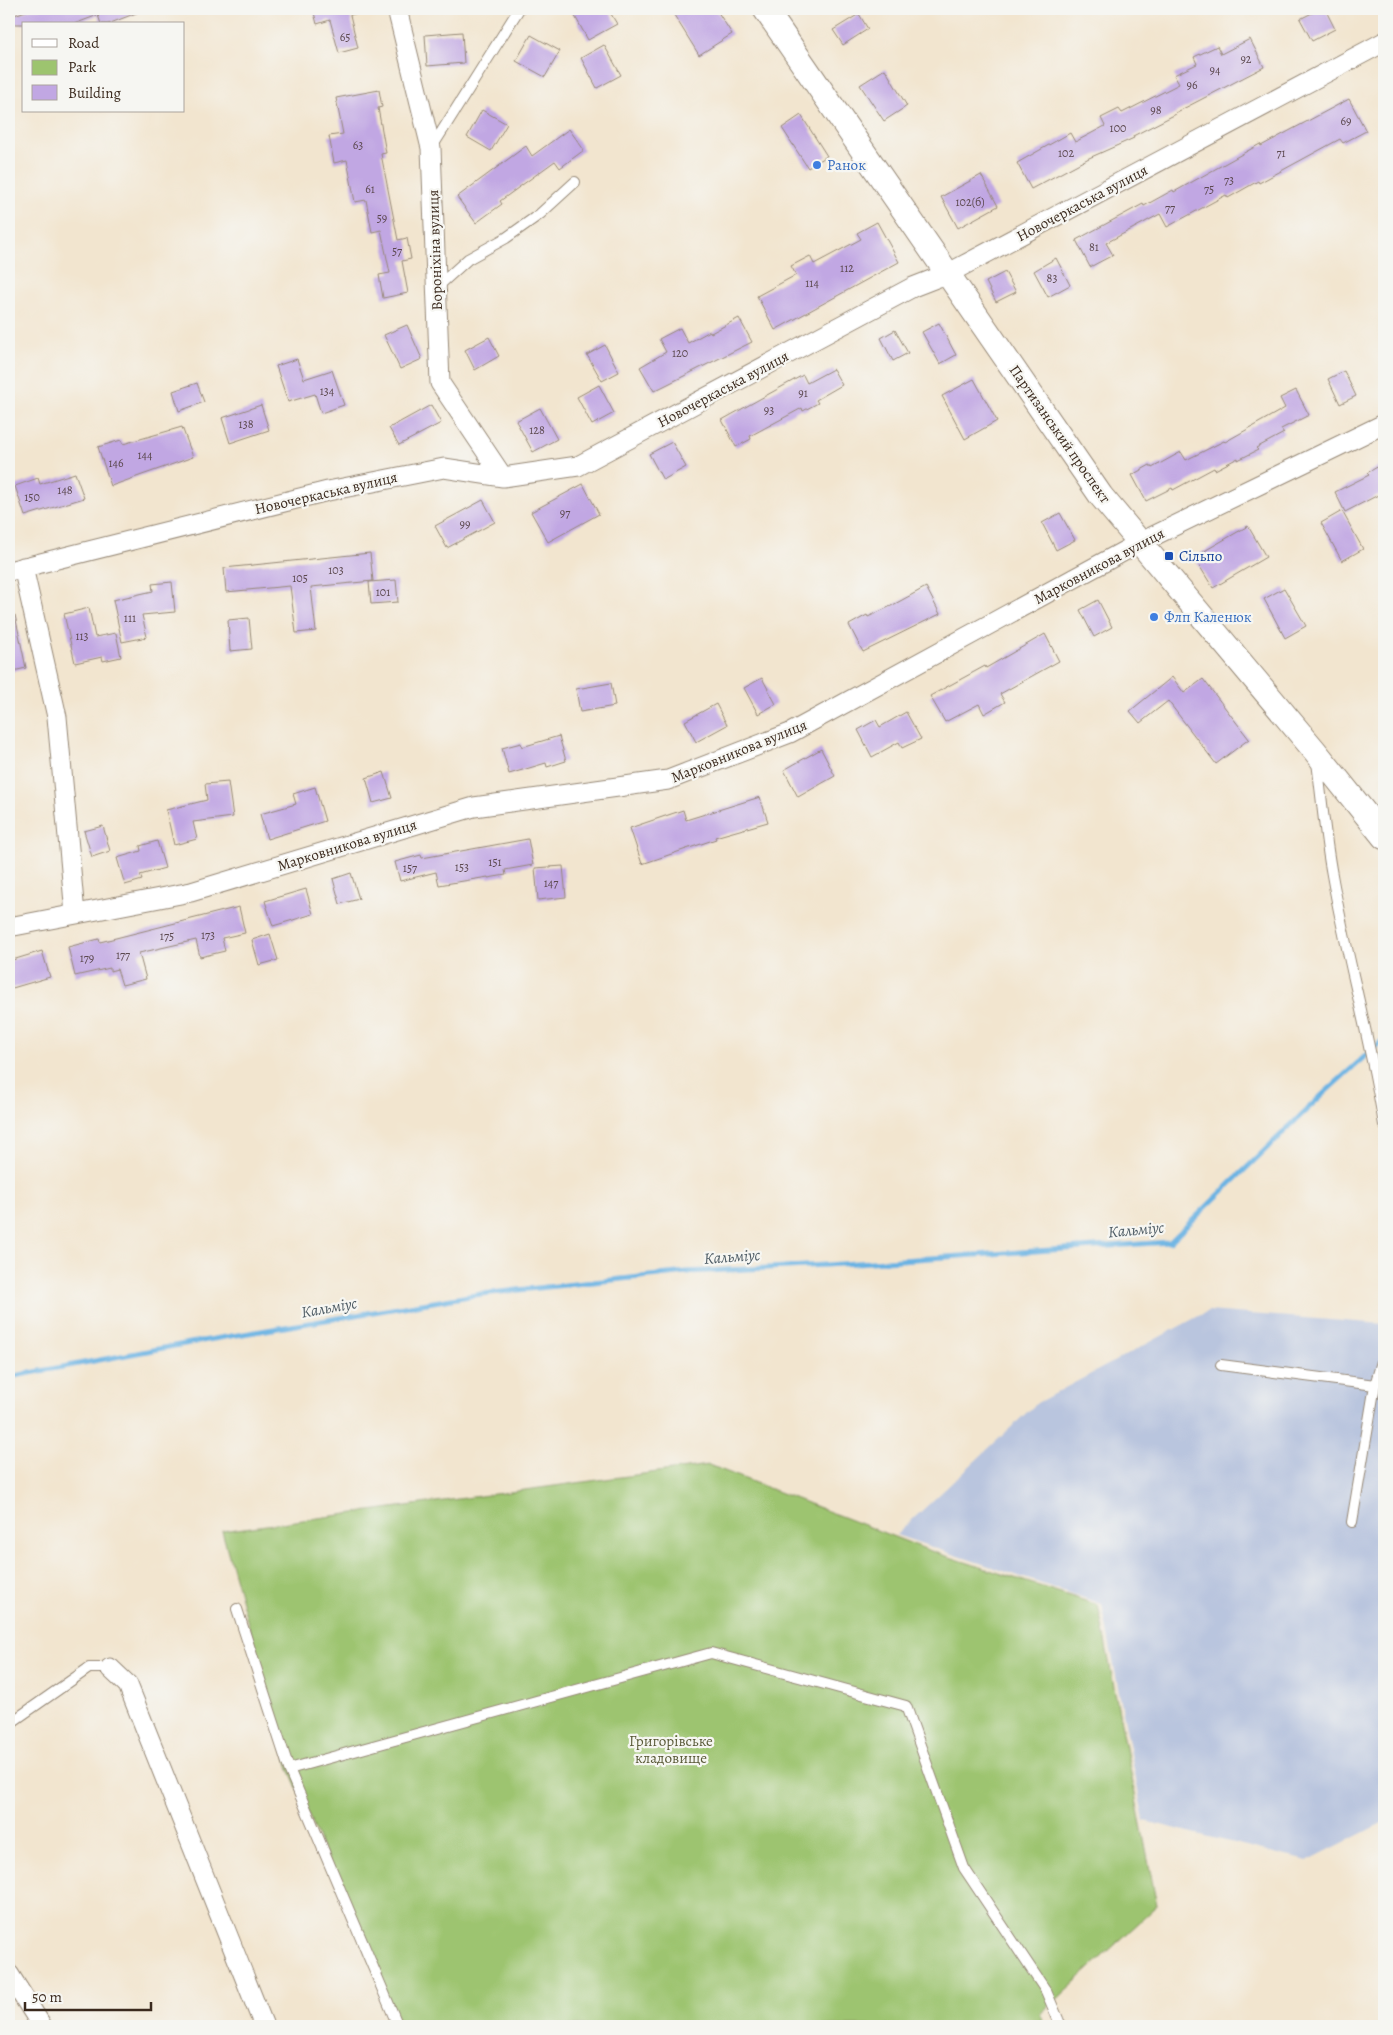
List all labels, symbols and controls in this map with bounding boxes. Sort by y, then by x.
legend [22,22,185,112]
house number: 65 [340,29,350,45]
text: Road [68,33,100,53]
house number: 92 [1240,51,1252,67]
text: Park [68,57,97,77]
house number: 94 [1210,62,1221,78]
house number: 96 [1186,77,1198,93]
text: Building [68,83,121,103]
house number: 98 [1150,102,1162,118]
house number: 69 [1340,113,1352,129]
house number: 100 [1110,120,1126,136]
house number: 63 [353,137,363,153]
house number: 102 [1058,145,1074,161]
house number: 71 [1276,145,1286,161]
place label: Ранок [827,155,866,175]
marker: Ранок [811,159,823,171]
street label: Новочеркаська вулиця [1013,160,1151,246]
house number: 73 [1224,172,1234,188]
house number: 61 [365,181,375,197]
house number: 75 [1204,181,1214,197]
street label: Вороніхіна вулиця [423,189,447,311]
house number: 102(б) [955,194,985,210]
house number: 77 [1165,200,1176,216]
house number: 59 [377,210,387,226]
house number: 81 [1089,239,1099,255]
house number: 57 [392,243,403,259]
house number: 112 [840,260,854,276]
house number: 83 [1047,270,1057,286]
house number: 114 [805,275,819,291]
house number: 120 [672,345,688,361]
street label: Новочеркаська вулиця [654,346,792,432]
street label: Партизанський проспект [1005,361,1116,507]
house number: 134 [320,383,335,399]
house number: 91 [798,385,808,401]
house number: 93 [764,402,774,418]
house number: 138 [239,416,254,432]
house number: 128 [529,422,545,438]
house number: 144 [138,447,153,463]
house number: 146 [108,455,124,471]
street label: Новочеркаська вулиця [253,467,399,519]
house number: 148 [57,482,73,498]
house number: 150 [24,489,40,505]
house number: 97 [560,505,571,521]
house number: 99 [460,516,470,532]
street label: Марковникова вулиця [1030,523,1168,609]
place label: Сільпо [1179,546,1222,566]
marker: Сільпо [1163,550,1175,562]
house number: 103 [328,562,344,578]
house number: 105 [292,570,308,586]
house number: 101 [376,584,390,600]
place label: Флп Каленюк [1164,607,1252,627]
house number: 111 [124,610,136,626]
marker: Флп Каленюк [1148,611,1160,623]
house number: 113 [75,628,89,644]
street label: Марковникова вулиця [668,715,810,787]
street label: Марковникова вулиця [275,814,419,876]
house number: 151 [488,854,502,870]
house number: 153 [455,859,469,875]
house number: 157 [403,860,418,876]
house number: 147 [544,875,559,891]
house number: 173 [201,927,215,943]
house number: 175 [160,928,174,944]
house number: 177 [116,947,131,963]
house number: 179 [80,950,94,966]
water label: Кальміус [1107,1217,1165,1243]
water label: Кальміус [703,1244,761,1270]
water label: Кальміус [299,1292,359,1324]
park label: Григорівське кладовище [629,1731,713,1768]
scale bar [25,1980,151,2012]
text: 50 m [32,1987,62,2007]

